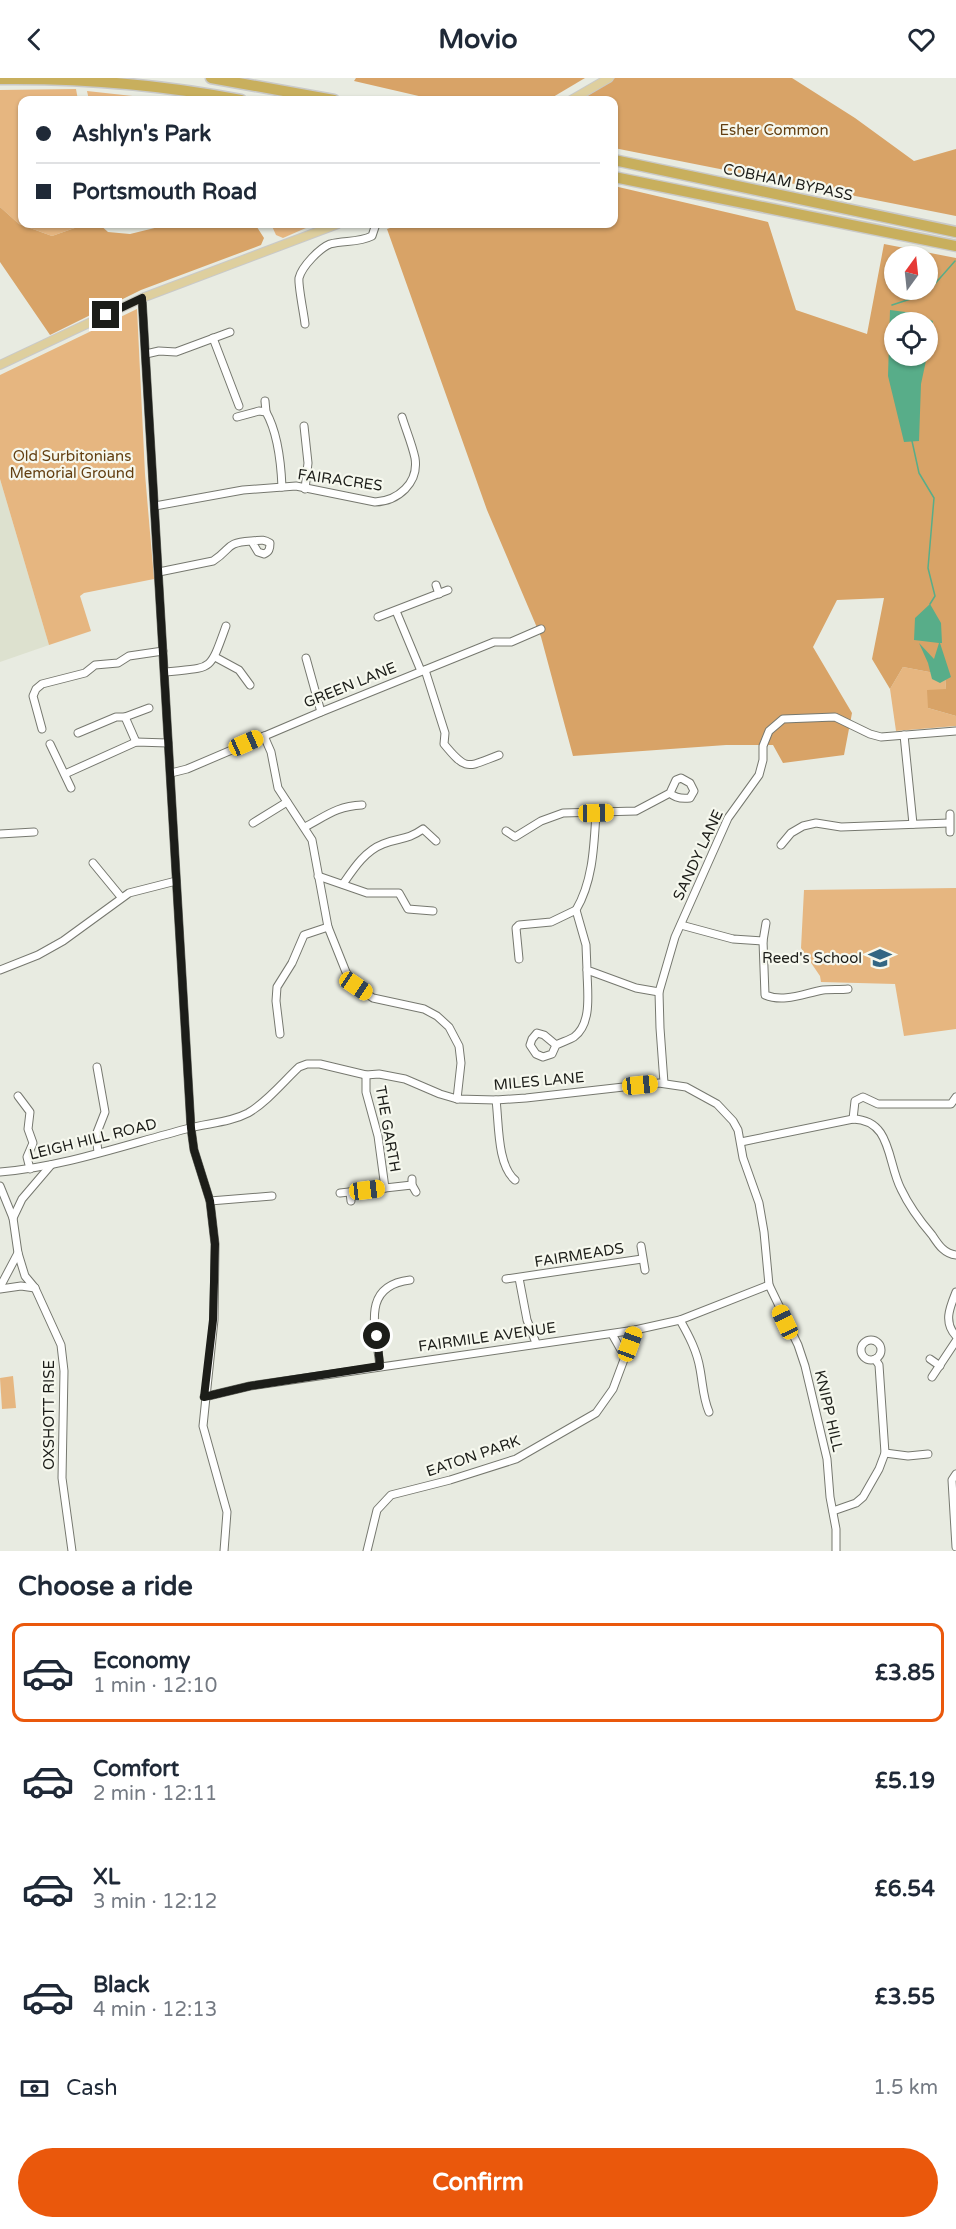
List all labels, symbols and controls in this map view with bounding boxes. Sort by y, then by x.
icon: back [18,23,51,56]
text: Movio [438,23,518,56]
icon: heart [905,23,938,56]
text: Ashlyn's Park [72,121,211,147]
park label: Esher Common [719,121,829,139]
street label: COBHAM BYPASS [721,159,855,205]
text: Portsmouth Road [72,179,257,205]
north arrow [884,246,938,300]
map controls [884,246,938,366]
route end [92,301,119,328]
button: locate [884,312,938,366]
park label: Old Surbitonians Memorial Ground [10,447,134,482]
street label: FAIRACRES [296,465,384,495]
street label: GREEN LANE [301,658,399,712]
car [226,727,266,759]
car [578,804,614,822]
street label: SANDY LANE [669,807,727,903]
school or university icon: Reed's School [867,945,893,971]
place label: Reed's School [762,949,862,967]
car [336,968,376,1004]
street label: MILES LANE [493,1068,585,1094]
car [621,1074,659,1096]
street label: THE GARTH [372,1084,404,1174]
street label: LEIGH HILL ROAD [27,1114,159,1164]
car [348,1179,386,1201]
street label: FAIRMEADS [533,1239,625,1271]
car [769,1302,801,1342]
street label: FAIRMILE AVENUE [417,1318,557,1356]
route start [363,1322,390,1349]
car [615,1324,645,1364]
street label: OXSHOTT RISE [40,1360,58,1470]
street label: KNIPP HILL [811,1368,847,1454]
street label: EATON PARK [424,1432,522,1480]
text: Choose a ride [18,1570,193,1603]
icon: car [21,1646,75,1700]
text: Economy [93,1648,190,1674]
text: £3.85 [875,1660,935,1686]
text: 1 min · 12:10 [93,1674,217,1698]
icon: car [21,1754,75,1808]
text: Comfort [93,1756,179,1782]
text: £5.19 [875,1768,935,1794]
text: 2 min · 12:11 [93,1782,217,1806]
icon: car [21,1862,75,1916]
text: XL [93,1864,120,1890]
text: £6.54 [875,1876,935,1902]
text: 3 min · 12:12 [93,1890,217,1914]
icon: car [21,1970,75,2024]
text: Black [93,1972,150,1998]
text: £3.55 [875,1984,935,2010]
text: 4 min · 12:13 [93,1998,217,2022]
icon: cash [18,2072,51,2105]
text: Cash [66,2075,118,2101]
text: 1.5 km [873,2076,938,2100]
button: Confirm [18,2148,938,2217]

